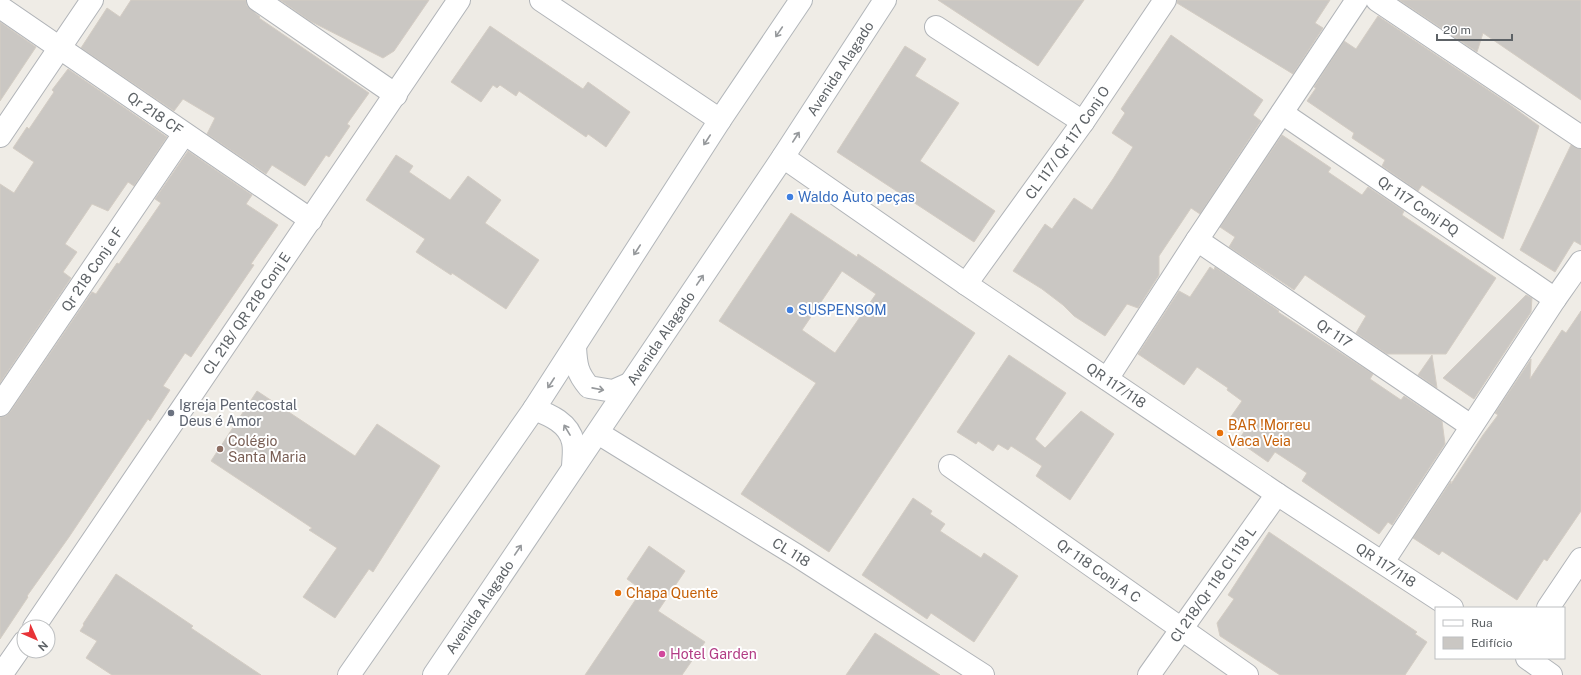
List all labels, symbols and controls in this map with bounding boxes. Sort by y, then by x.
scale bar [1437,16,1512,42]
street label: Avenida Alagado [804,18,877,119]
text: 20 m [1443,23,1471,37]
one-way arrow [775,27,783,38]
street label: CL 117/ Qr 117 Conj O [1022,83,1113,202]
street label: Qr 218 CF [124,89,186,138]
one-way arrow [792,132,800,143]
one-way arrow [703,135,711,146]
street label: Qr 117 Conj PQ [1375,173,1462,239]
place label: Waldo Auto peças [798,189,915,205]
marker: Waldo Auto peças [785,192,795,202]
street label: Qr 218 Conj e F [58,224,126,314]
one-way arrow [633,244,641,255]
street label: CL 218/ QR 218 Conj E [200,249,294,377]
one-way arrow [696,274,704,285]
street label: Avenida Alagado [624,288,698,388]
place label: SUSPENSOM [798,302,887,318]
marker: SUSPENSOM [785,305,795,315]
street label: Qr 117 [1314,316,1355,351]
street label: QR 117/118 [1083,360,1149,411]
one-way arrow [547,377,555,388]
one-way arrow [591,385,604,393]
place label: Igreja Pentecostal Deus é Amor [179,397,297,429]
marker: Igreja Pentecostal Deus é Amor [166,408,176,418]
place label: BAR !Morreu Vaca Veia [1228,417,1311,449]
one-way arrow [562,424,570,436]
marker: BAR !Morreu Vaca Veia [1215,428,1225,438]
place label: Colégio Santa Maria [228,433,306,465]
marker: Colégio Santa Maria [215,444,225,454]
street label: Cl 218/Qr 118 Cl 118 L [1167,523,1259,645]
street label: CL 118 [769,534,813,570]
street label: Qr 118 Conj A C [1054,536,1144,606]
street label: QR 117/118 [1353,540,1419,590]
one-way arrow [514,545,522,556]
street label: Avenida Alagado [443,557,517,657]
place label: Chapa Quente [626,585,718,601]
marker: Chapa Quente [613,588,623,598]
legend [1435,607,1565,659]
text: Rua [1471,616,1493,630]
north arrow [16,619,56,659]
text: Edifício [1471,636,1513,650]
text: N [36,639,50,653]
place label: Hotel Garden [670,646,757,662]
marker: Hotel Garden [657,649,667,659]

